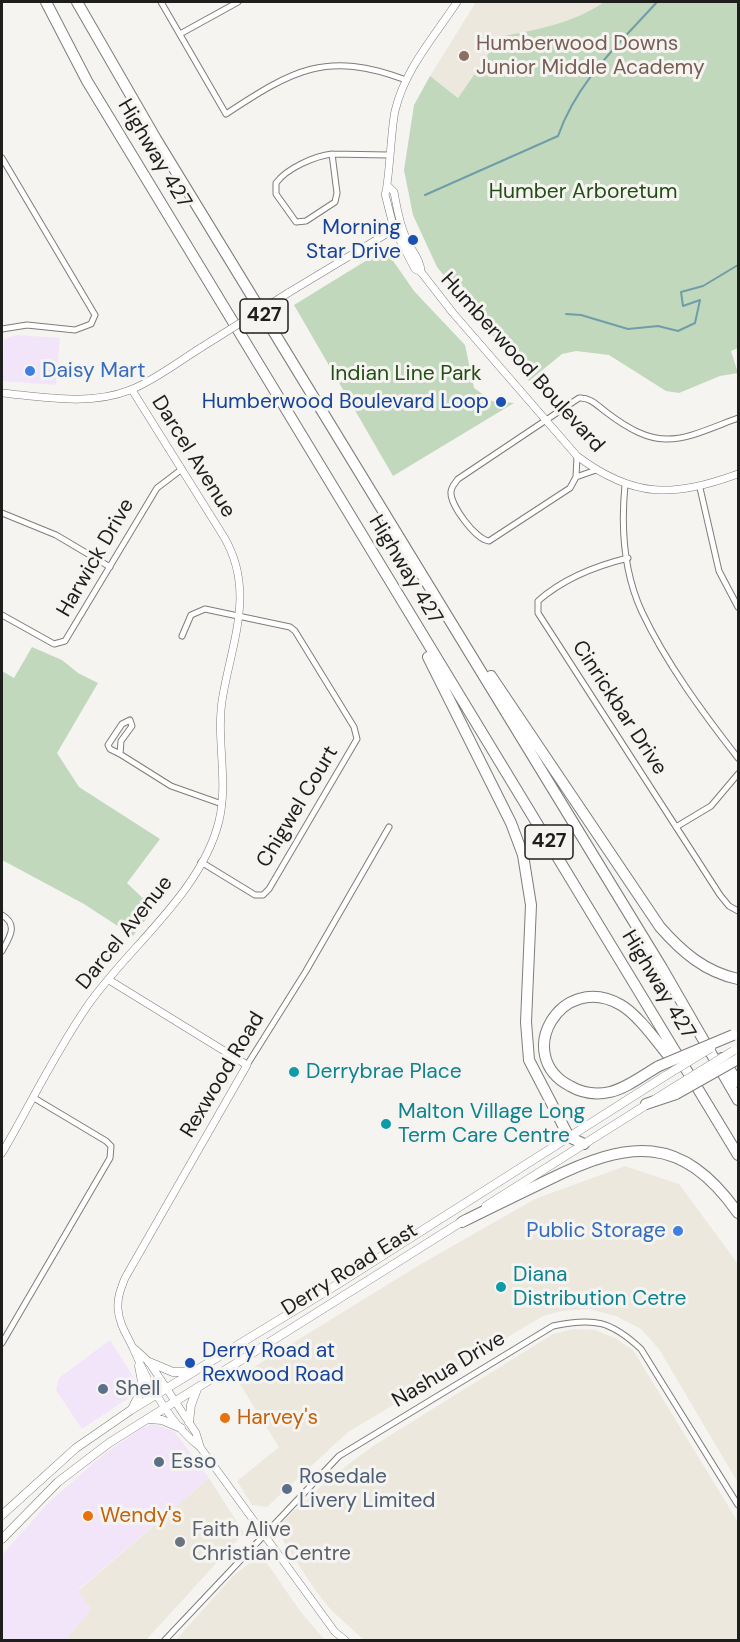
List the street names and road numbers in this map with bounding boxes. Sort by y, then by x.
street label: Highway 427 [112,95,196,213]
street label: Humberwood Boulevard [435,268,609,458]
road number: 427 [240,299,288,333]
street label: Darcel Avenue [146,391,240,523]
street label: Harwick Drive [52,494,140,622]
street label: Highway 427 [363,511,447,629]
street label: Cinrickbar Drive [566,636,672,780]
street label: Chigwel Court [252,742,344,872]
road number: 427 [525,825,573,859]
street label: Darcel Avenue [72,871,178,995]
street label: Highway 427 [616,926,700,1044]
street label: Rexwood Road [176,1008,270,1142]
street label: Derry Road East [277,1218,423,1322]
street label: Nashua Drive [388,1326,510,1414]

